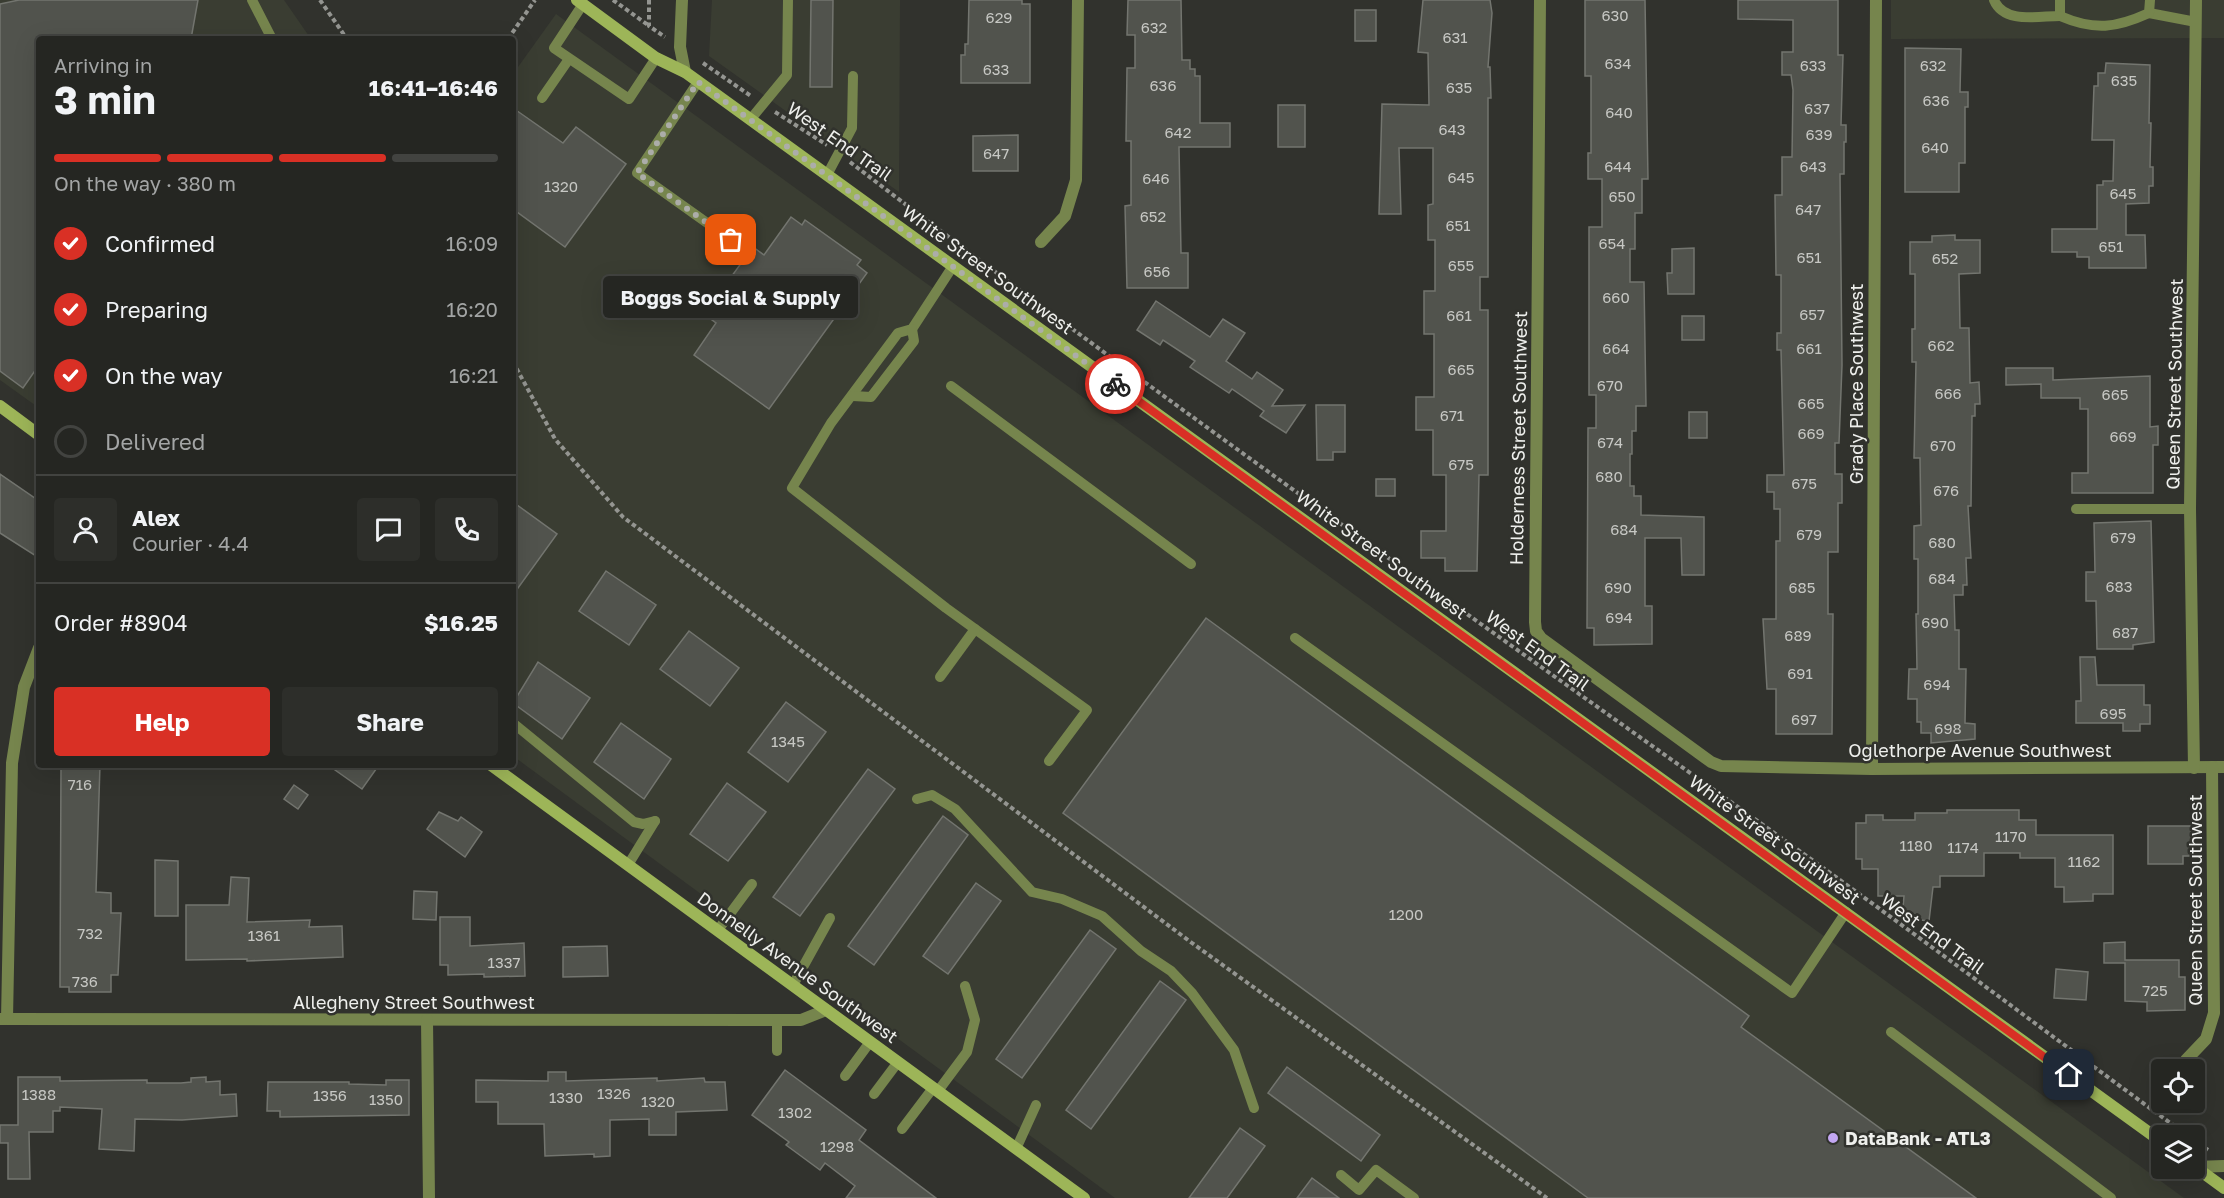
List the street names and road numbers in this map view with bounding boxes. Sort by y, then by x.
street label: West End Trail [783,97,897,185]
street label: White Street Southwest [898,200,1078,338]
street label: Queen Street Southwest [2161,278,2187,490]
street label: Grady Place Southwest [1845,284,1867,484]
street label: Holderness Street Southwest [1505,311,1531,565]
street label: White Street Southwest [1292,485,1472,623]
street label: West End Trail [1482,605,1594,695]
street label: Oglethorpe Avenue Southwest [1848,739,2112,761]
street label: White Street Southwest [1685,770,1865,908]
street label: Queen Street Southwest [2184,794,2206,1006]
street label: Donnelly Avenue Southwest [693,887,903,1047]
street label: West End Trail [1877,888,1989,978]
street label: Allegheny Street Southwest [293,991,535,1013]

